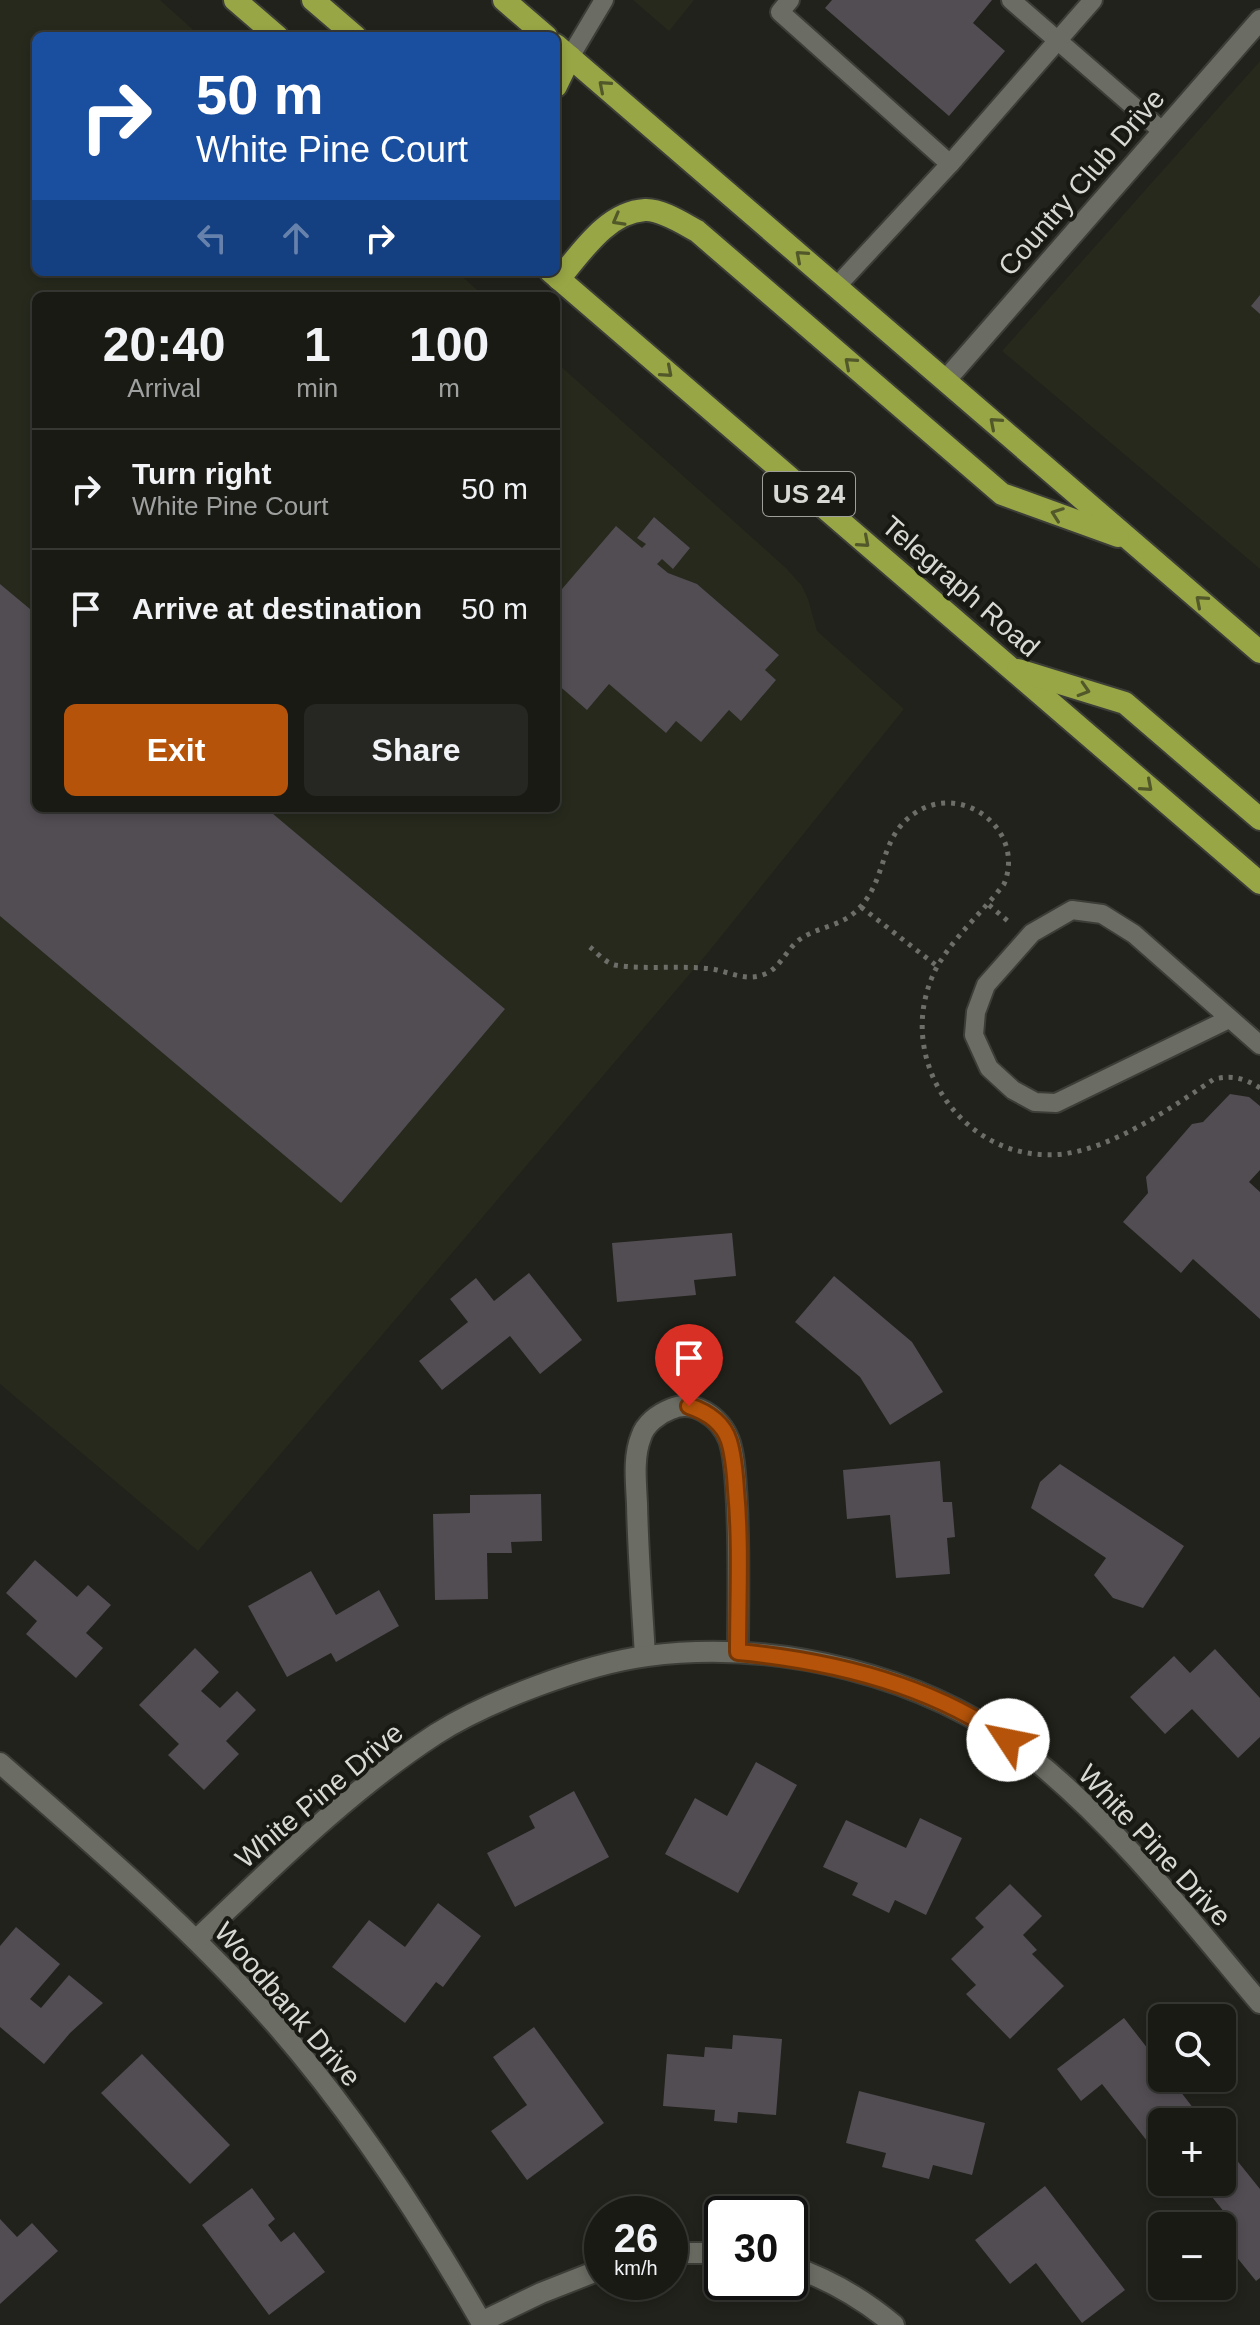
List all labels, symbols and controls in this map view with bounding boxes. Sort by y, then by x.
text: 50 m [196,63,324,126]
icon: right [64,64,168,168]
one-way arrow [599,82,614,96]
street label: Country Club Drive [992,83,1171,282]
text: White Pine Court [196,129,468,170]
one-way arrow [612,211,626,226]
icon: left [190,216,234,260]
icon: ahead [274,216,318,260]
icon: right [358,216,402,260]
one-way arrow [796,251,810,266]
text: 20:40 [103,318,226,371]
text: 1 [304,318,331,371]
text: 100 [409,318,489,371]
one-way arrow [844,358,859,372]
one-way arrow [657,362,672,377]
text: Arrival [127,373,201,403]
text: min [296,373,338,403]
text: m [438,373,460,403]
one-way arrow [989,419,1004,433]
text: Turn right [132,457,271,490]
icon: right [64,467,108,511]
text: 50 m [461,472,528,505]
road number: US 24 [763,472,855,516]
text: White Pine Court [132,491,329,521]
one-way arrow [1051,507,1065,524]
street label: Telegraph Road [876,510,1045,663]
one-way arrow [855,532,869,547]
icon: arrive [64,587,108,631]
text: Arrive at destination [132,592,422,625]
text: 50 m [461,592,528,625]
one-way arrow [1195,596,1210,611]
one-way arrow [1077,681,1090,697]
button: Exit [64,704,288,796]
button: Share [304,704,528,796]
one-way arrow [1138,776,1153,790]
pin [655,1324,723,1406]
icon: arrive [667,1336,711,1380]
position arrow [966,1698,1050,1782]
street label: White Pine Drive [229,1716,409,1874]
street label: White Pine Drive [1072,1759,1237,1932]
street label: Woodbank Drive [208,1916,367,2092]
map controls [1148,2004,1236,2300]
button: search [1148,2004,1236,2092]
button: + [1148,2108,1236,2196]
speed limit sign: 30 [704,2196,808,2300]
button: − [1148,2212,1236,2300]
text: 26 [614,2216,658,2260]
text: km/h [614,2257,658,2279]

